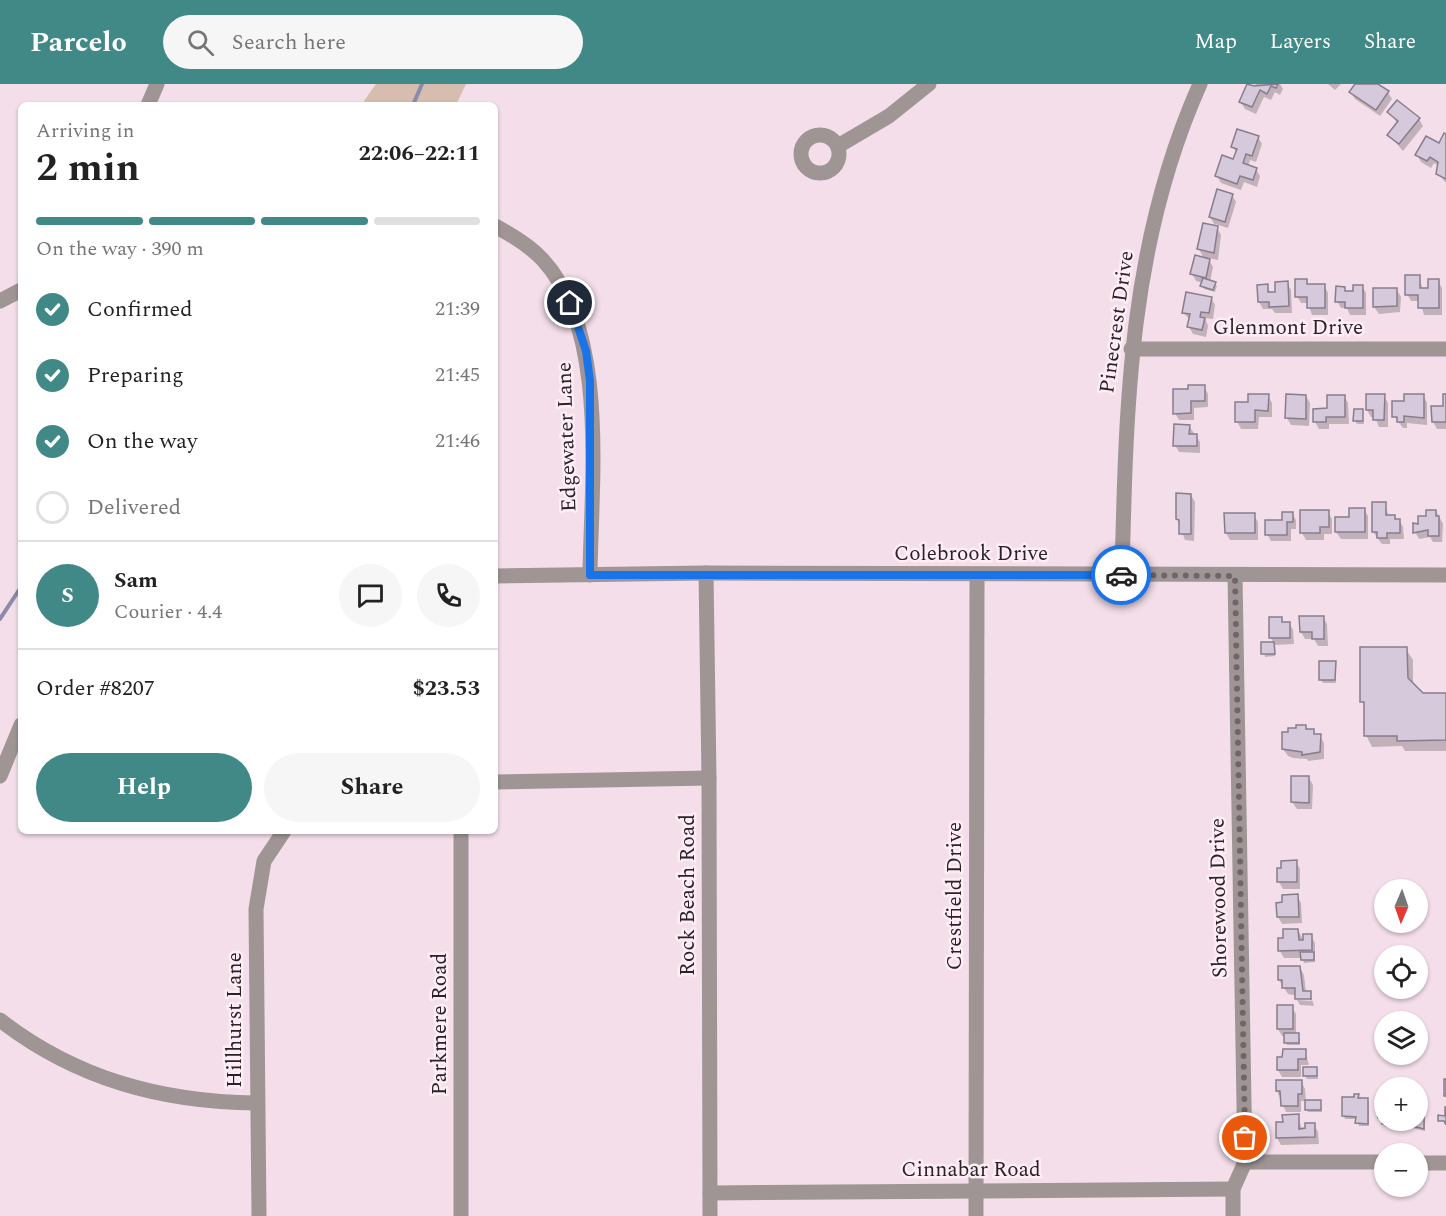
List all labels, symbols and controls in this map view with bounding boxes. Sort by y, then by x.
search box [163,15,583,69]
text: Parcelo [30,21,127,64]
icon: search [184,26,217,59]
text: Search here [232,26,346,59]
text: Map [1195,26,1237,58]
text: Layers [1270,26,1331,58]
text: Share [1364,26,1416,58]
text: Arriving in [36,116,134,146]
text: 22:06–22:11 [358,137,480,170]
text: 2 min [36,139,140,198]
text: On the way · 390 m [36,234,204,264]
street label: Pinecrest Drive [1091,249,1143,395]
pin [544,277,595,328]
icon: home [553,286,586,319]
icon: check [36,293,69,326]
text: Confirmed [87,293,193,326]
text: 21:39 [435,294,480,324]
street label: Glenmont Drive [1213,312,1363,344]
icon: check [36,359,69,392]
text: Preparing [87,359,184,392]
text: 21:45 [435,360,480,390]
street label: Edgewater Lane [548,361,586,513]
icon: check [36,425,69,458]
text: On the way [87,425,198,458]
text: 21:46 [435,426,480,456]
text: Delivered [87,491,181,524]
street label: Colebrook Drive [894,538,1048,570]
courier [1091,545,1151,605]
icon: car [1105,559,1138,592]
text: Sam [114,564,158,597]
button: chat [339,564,402,627]
button: phone [417,564,480,627]
text: S [61,579,74,612]
text: Courier · 4.4 [114,597,222,627]
text: Order #8207 [36,672,155,705]
text: $23.53 [412,672,480,705]
button: Help [36,753,252,822]
button: Share [264,753,480,822]
street label: Rock Beach Road [672,814,704,976]
street label: Shorewood Drive [1202,818,1236,978]
street label: Crestfield Drive [939,822,971,970]
north arrow [1374,879,1428,933]
map controls [1374,879,1428,1197]
button: locate [1374,945,1428,999]
street label: Hillhurst Lane [219,952,251,1088]
street label: Parkmere Road [424,953,456,1095]
button: layers [1374,1011,1428,1065]
button: + [1374,1077,1428,1131]
pin [1219,1112,1270,1163]
icon: bag [1228,1121,1261,1154]
button: − [1374,1143,1428,1197]
street label: Cinnabar Road [901,1154,1041,1186]

